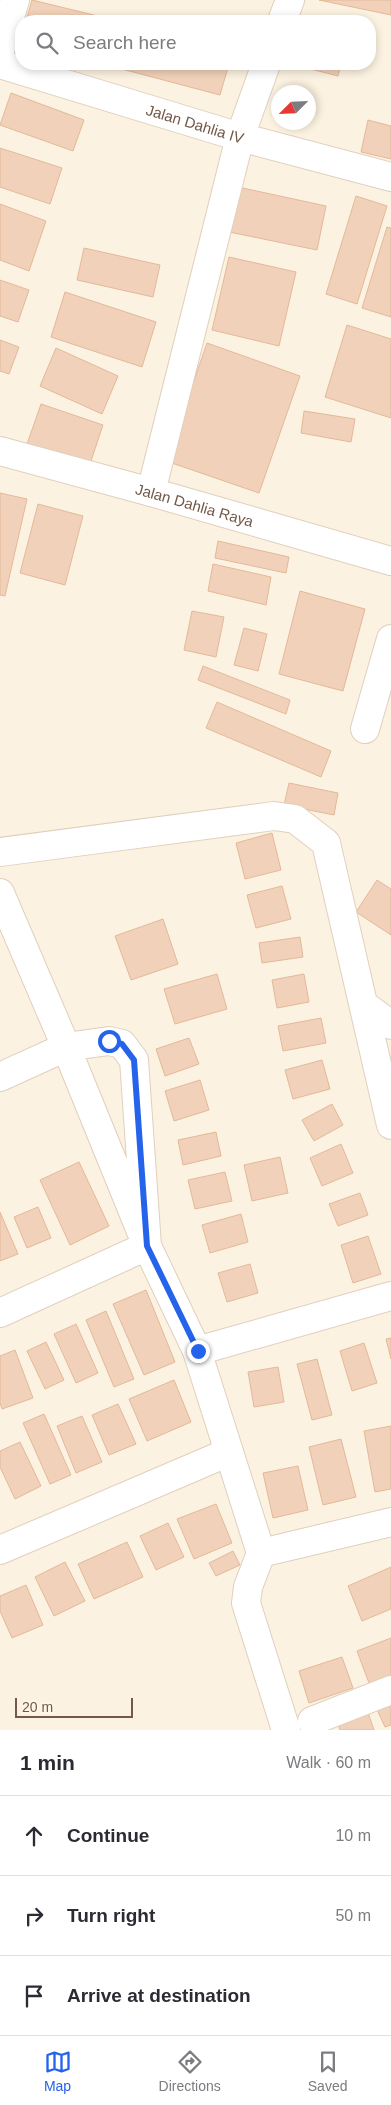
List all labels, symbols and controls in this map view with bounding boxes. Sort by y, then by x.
search box [15,15,376,70]
icon: search [33,29,61,57]
text: Search here [73,32,177,53]
north arrow [271,85,316,130]
street label: Jalan Dahlia IV [144,101,246,146]
street label: Jalan Dahlia Raya [134,480,256,530]
route start [98,1030,121,1053]
route end [187,1340,210,1363]
scale bar [15,1695,132,1718]
text: 20 m [22,1699,53,1715]
text: 1 min [20,1751,75,1774]
text: Walk · 60 m [286,1754,371,1771]
icon: ahead [20,1822,48,1850]
text: Continue [67,1825,149,1846]
text: 10 m [335,1827,371,1844]
icon: right [20,1902,48,1930]
text: Turn right [67,1905,155,1926]
text: 50 m [335,1907,371,1924]
icon: arrive [20,1982,48,2010]
text: Arrive at destination [67,1985,251,2006]
tab: Map [44,2048,72,2094]
tab: Directions [159,2048,221,2094]
tab: Saved [308,2048,347,2094]

